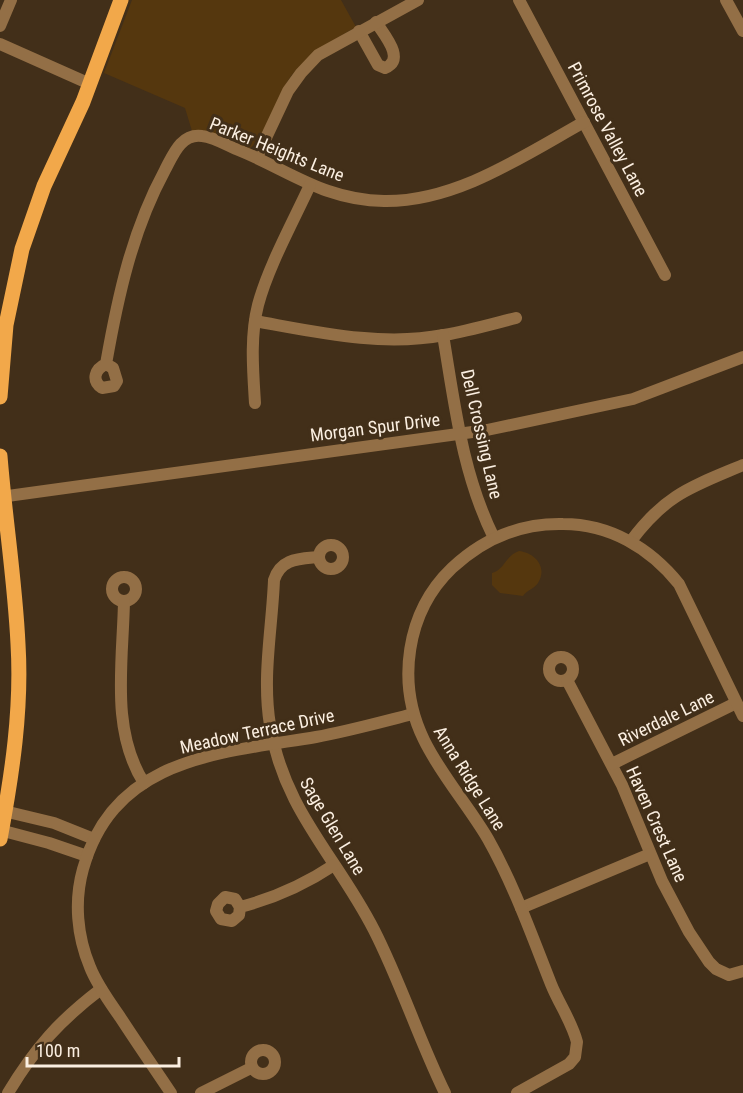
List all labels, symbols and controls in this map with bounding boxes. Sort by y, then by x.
street label: Primrose Valley Lane [564,58,652,200]
street label: Parker Heights Lane [207,112,347,186]
street label: Dell Crossing Lane [457,367,507,501]
street label: Morgan Spur Drive [309,409,441,445]
street label: Riverdale Lane [615,686,717,750]
street label: Meadow Terrace Drive [178,704,336,758]
street label: Anna Ridge Lane [430,722,510,834]
street label: Haven Crest Lane [622,763,692,885]
street label: Sage Glen Lane [296,774,370,878]
scale bar [27,1030,178,1068]
text: 100 m [36,1040,80,1061]

